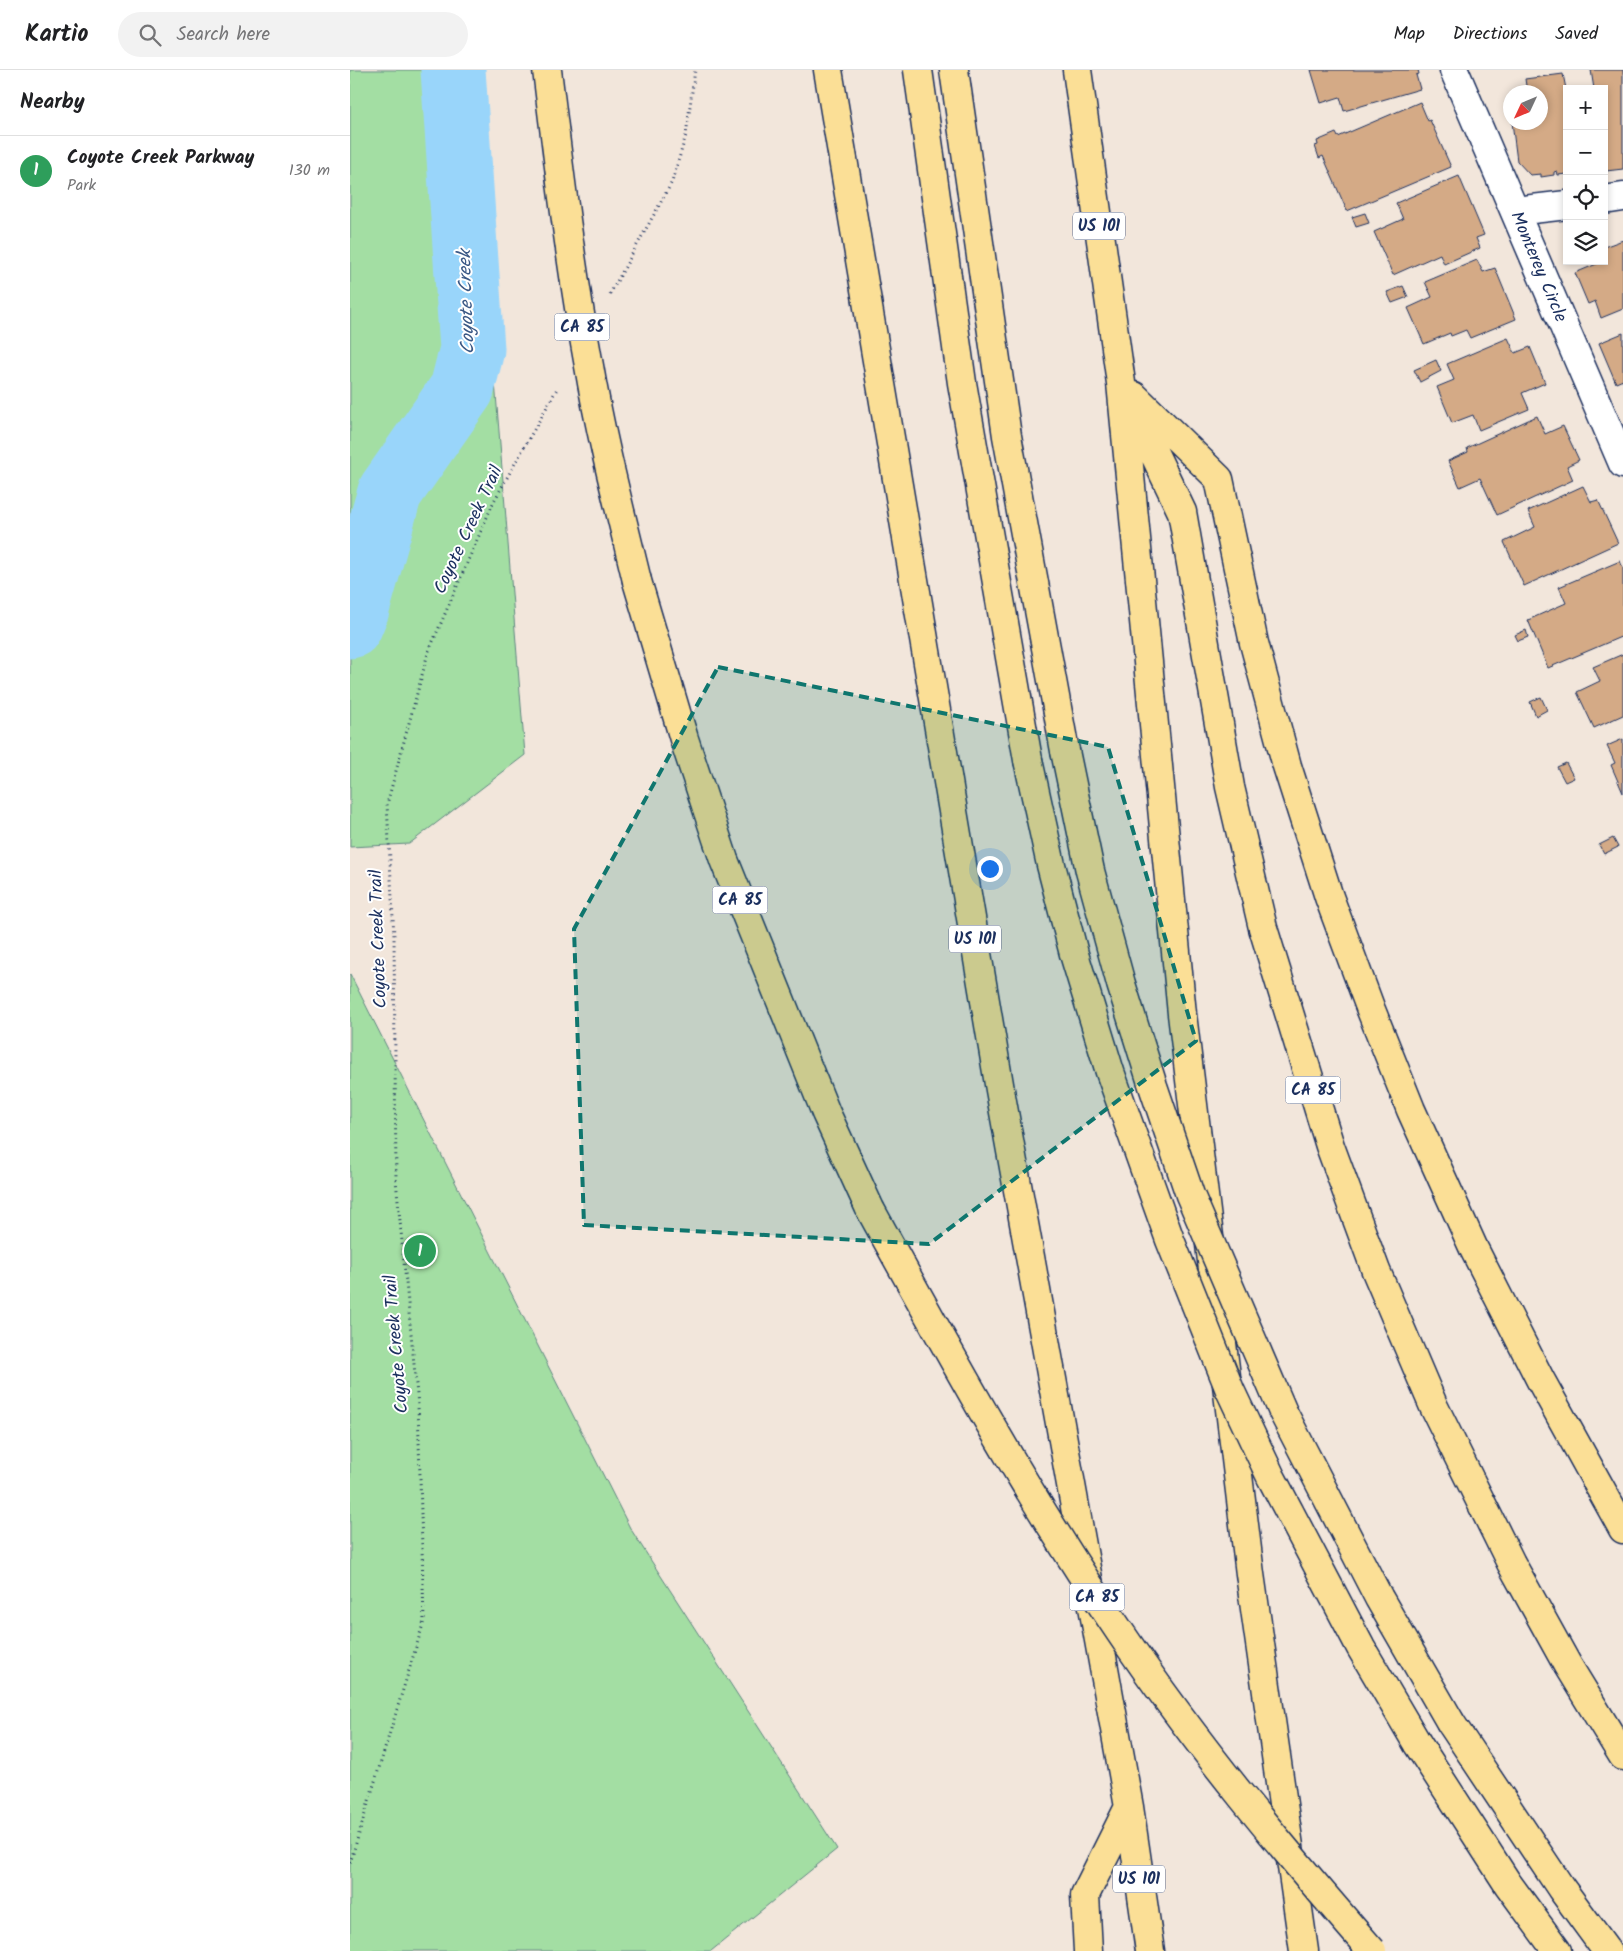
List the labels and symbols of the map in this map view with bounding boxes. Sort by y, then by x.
north arrow [1503,85,1548,130]
street label: Monterey Circle [1502,207,1574,327]
road number: US 101 [1073,212,1125,240]
water label: Coyote Creek [450,246,484,355]
road number: CA 85 [554,313,610,340]
street label: Coyote Creek Trail [426,460,512,599]
your location [977,856,1003,882]
street label: Coyote Creek Trail [362,868,396,1009]
road number: CA 85 [712,886,768,914]
road number: US 101 [949,926,1001,952]
road number: CA 85 [1286,1076,1340,1104]
pin: 1 [404,1232,436,1270]
street label: Coyote Creek Trail [376,1273,418,1415]
road number: CA 85 [1070,1584,1124,1610]
road number: US 101 [1113,1866,1165,1892]

